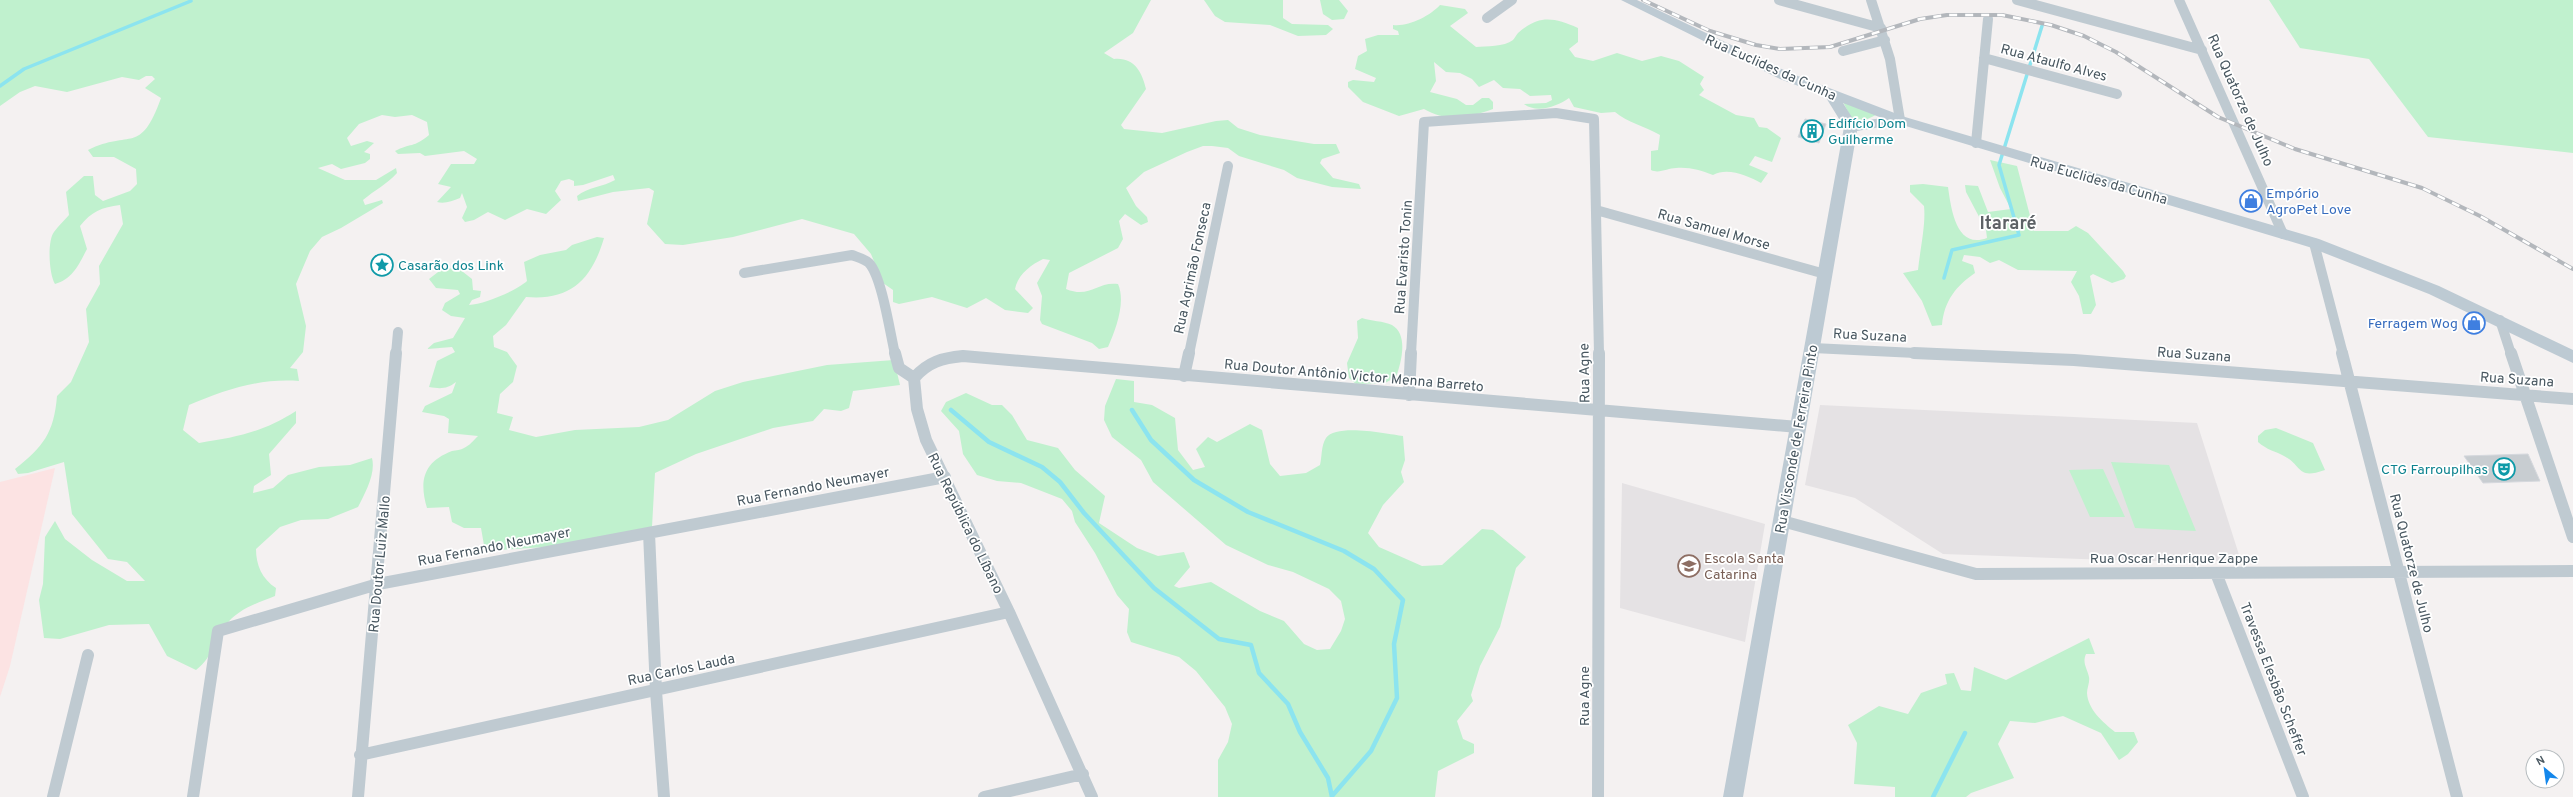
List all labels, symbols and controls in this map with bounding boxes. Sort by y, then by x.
street label: Rua Euclides da Cunha [1702,32,1839,105]
street label: Rua Quatorze de Julho [2203,32,2277,169]
street label: Rua Ataulfo Alves [1998,41,2109,86]
place label: Edifício Dom Guilherme [1828,116,1906,149]
building icon: Edifício Dom Guilherme [1799,118,1825,144]
street label: Rua Euclides da Cunha [2028,154,2169,209]
place label: Empório AgroPet Love [2266,186,2351,219]
shop icon: Empório AgroPet Love [2238,188,2264,214]
street label: Rua Evaristo Tonin [1392,199,1417,315]
street label: Rua Agrimão Fonseca [1171,201,1216,336]
street label: Rua Samuel Morse [1655,206,1772,255]
district label: Itararé [1980,213,2036,236]
place icon: Casarão dos Link [369,252,395,278]
place label: Casarão dos Link [398,258,504,275]
shop icon: Ferragem Wog [2461,310,2487,336]
place label: Ferragem Wog [2368,316,2458,333]
street label: Rua Suzana [1833,326,1907,347]
street label: Rua Agne [1576,343,1595,403]
street label: Rua Visconde de Ferreira Pinto [1772,343,1823,535]
street label: Rua Suzana [2156,344,2231,367]
street label: Rua Doutor Antônio Victor Menna Barreto [1223,357,1485,396]
street label: Rua Suzana [2479,369,2554,392]
street label: Rua República do Líbano [923,450,1006,597]
theatre icon: CTG Farroupilhas [2491,456,2517,482]
place label: CTG Farroupilhas [2381,462,2488,479]
street label: Rua Fernando Neumayer [735,464,892,511]
street label: Rua Quatorze de Julho [2385,492,2436,635]
street label: Rua Doutor Luiz Mallo [366,495,395,633]
street label: Rua Fernando Neumayer [416,524,573,571]
place label: Escola Santa Catarina [1704,551,1784,584]
street label: Rua Oscar Henrique Zappe [2090,551,2258,568]
school or university icon: Escola Santa Catarina [1676,553,1702,579]
street label: Travessa Elesbão Scheffer [2235,600,2310,759]
street label: Rua Carlos Lauda [626,651,736,690]
street label: Rua Agne [1577,666,1594,726]
north arrow [2525,749,2565,789]
text: N [2534,753,2547,769]

